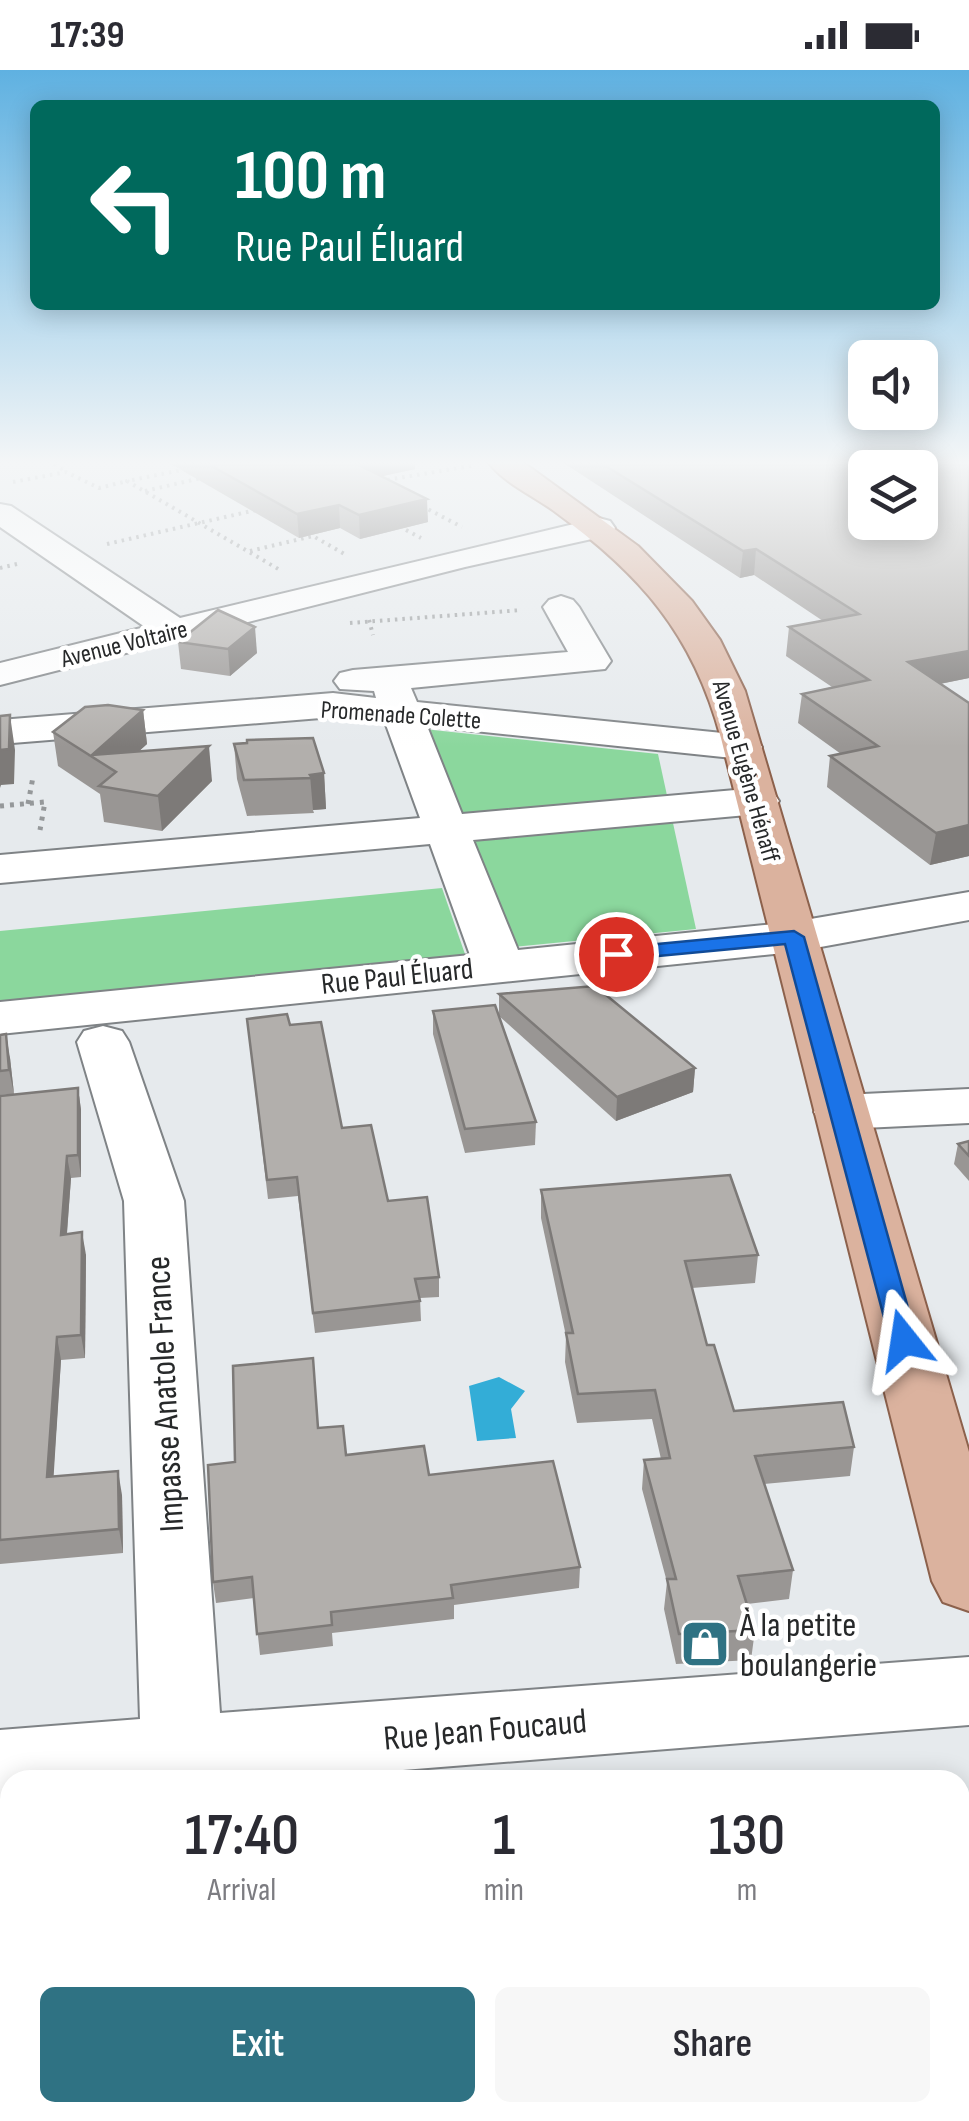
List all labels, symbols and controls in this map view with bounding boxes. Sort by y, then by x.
text: 17:39 [50,13,125,58]
text: 100 m [235,135,386,219]
icon: left [70,140,200,270]
text: Rue Paul Éluard [235,220,464,275]
map controls [848,340,938,540]
button: sound [848,340,938,430]
button: layers [848,450,938,540]
street label: Avenue Voltaire [57,614,191,675]
street label: Avenue Eugène Hénaff [704,676,787,867]
street label: Promenade Colette [320,694,482,737]
pin [574,912,659,997]
icon: arrive [589,927,644,982]
street label: Rue Paul Éluard [319,951,475,1003]
street label: Impasse Anatole France [137,1255,194,1533]
position arrow [852,1288,956,1392]
place label: À la petite boulangerie [739,1604,877,1687]
shop icon: À la petite boulangerie [679,1618,731,1670]
street label: Rue Jean Foucaud [382,1700,589,1761]
text: 17:40 [185,1800,299,1872]
text: 1 [493,1800,515,1872]
text: 130 [709,1800,785,1872]
text: Arrival [207,1871,276,1910]
text: min [484,1871,524,1910]
text: m [737,1871,757,1910]
button: Exit [40,1987,475,2102]
button: Share [495,1987,930,2102]

